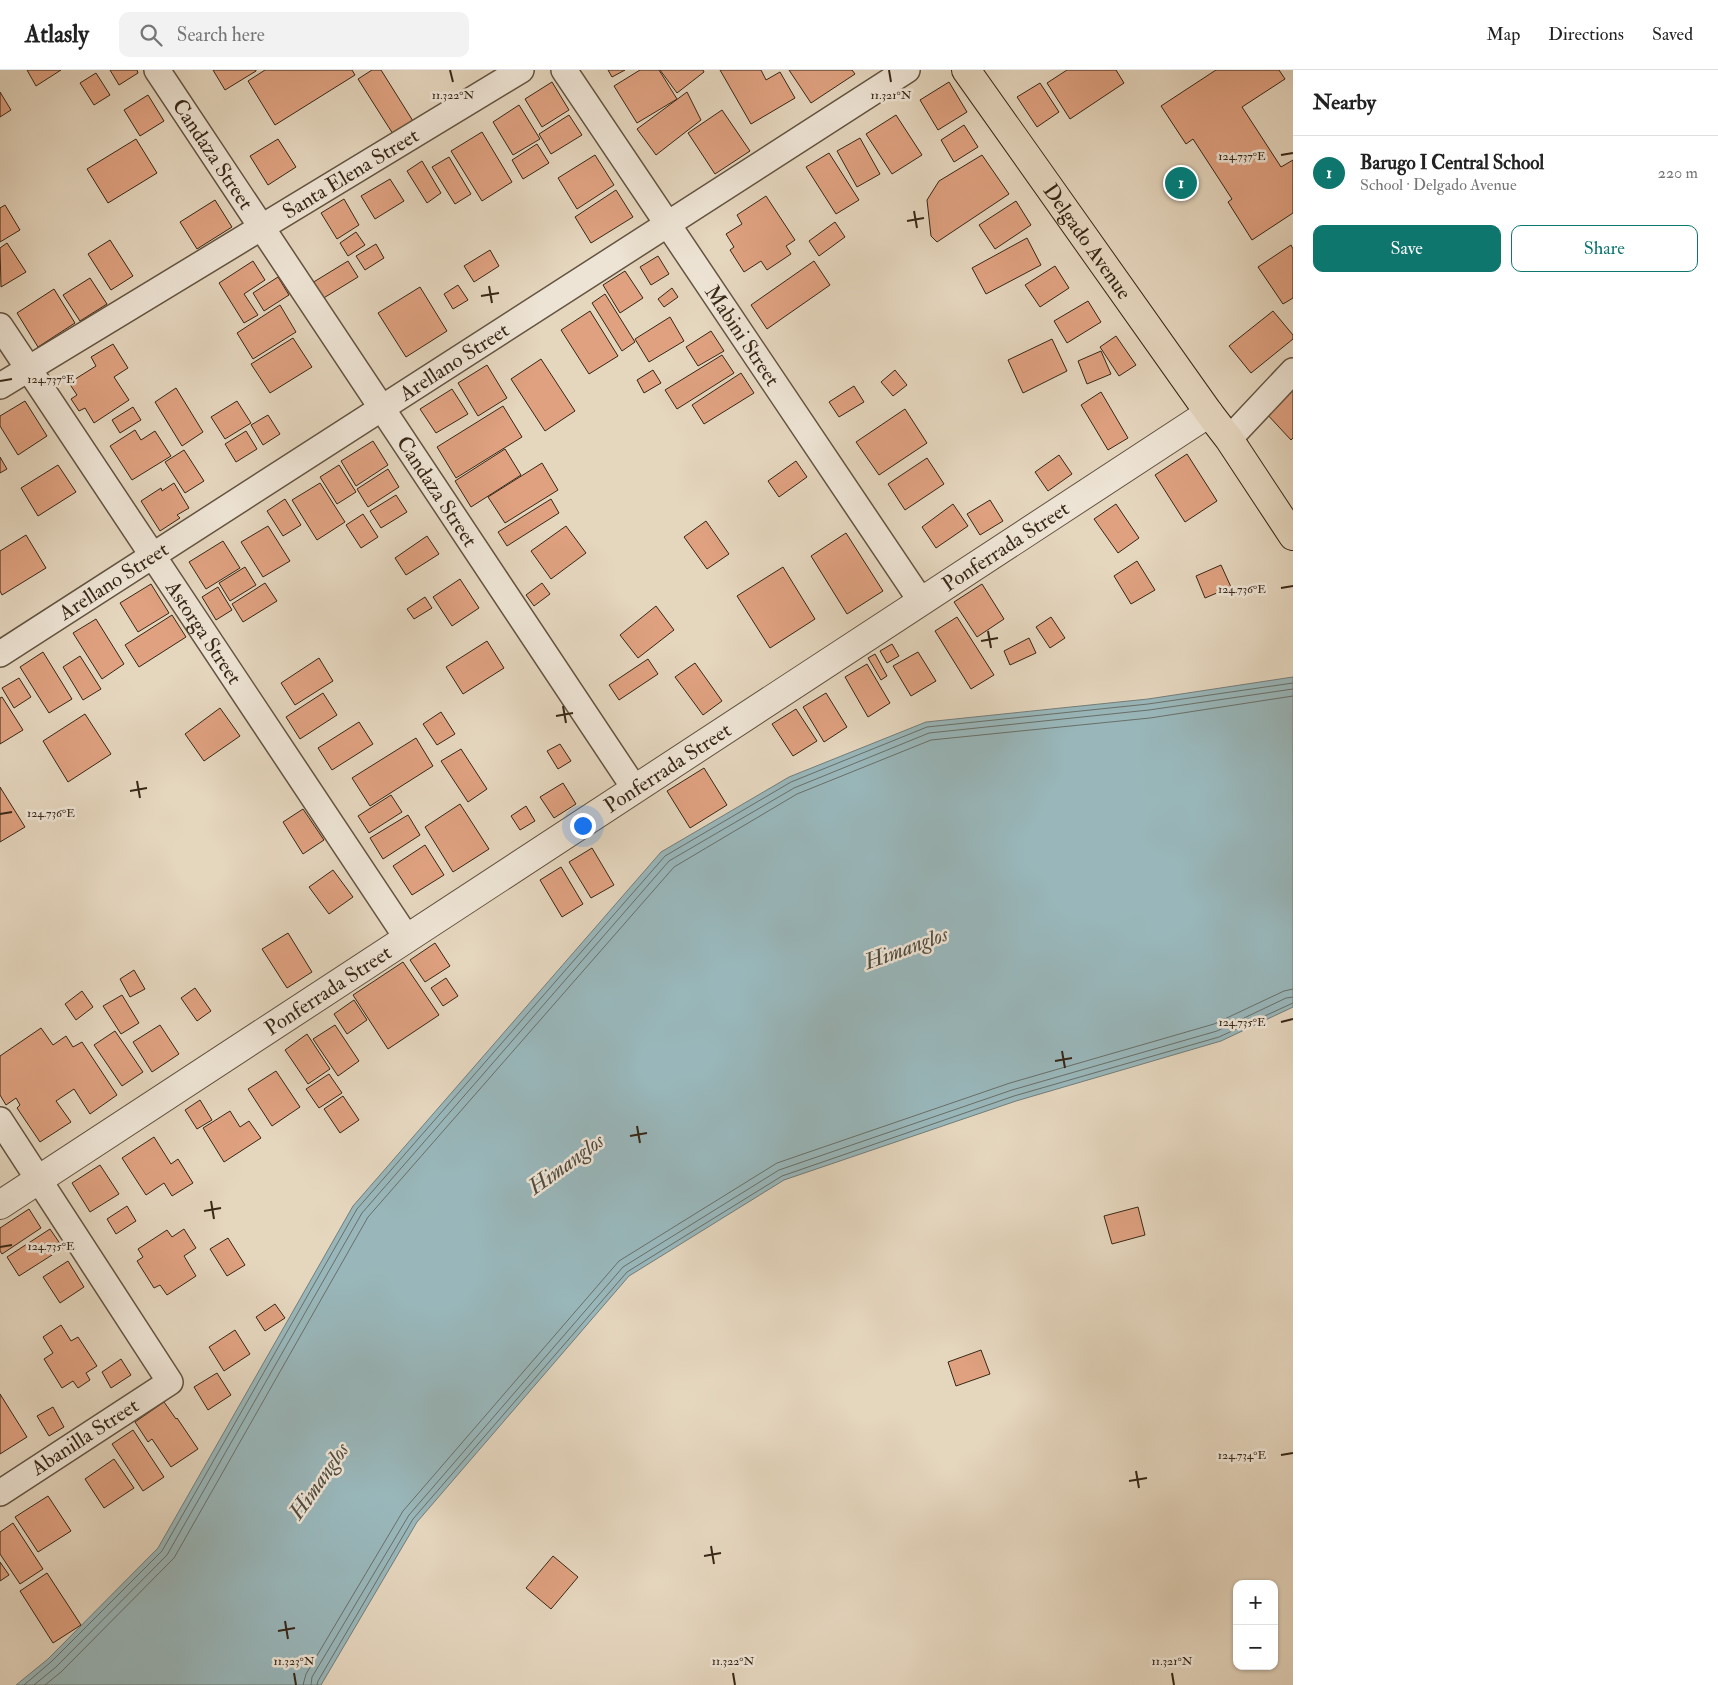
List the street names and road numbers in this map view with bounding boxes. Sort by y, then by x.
street label: Candaza Street [166,94,260,215]
street label: Santa Elena Street [277,122,424,225]
street label: Delgado Avenue [1037,178,1138,305]
street label: Mabini Street [699,280,786,391]
street label: Arellano Street [393,316,514,407]
street label: Candaza Street [391,431,484,552]
street label: Ponferrada Street [937,495,1074,598]
street label: Arellano Street [53,536,174,627]
street label: Astorga Street [159,574,248,690]
street label: Ponferrada Street [599,716,736,819]
street label: Ponferrada Street [259,939,397,1042]
street label: Abanilla Street [25,1392,144,1482]

